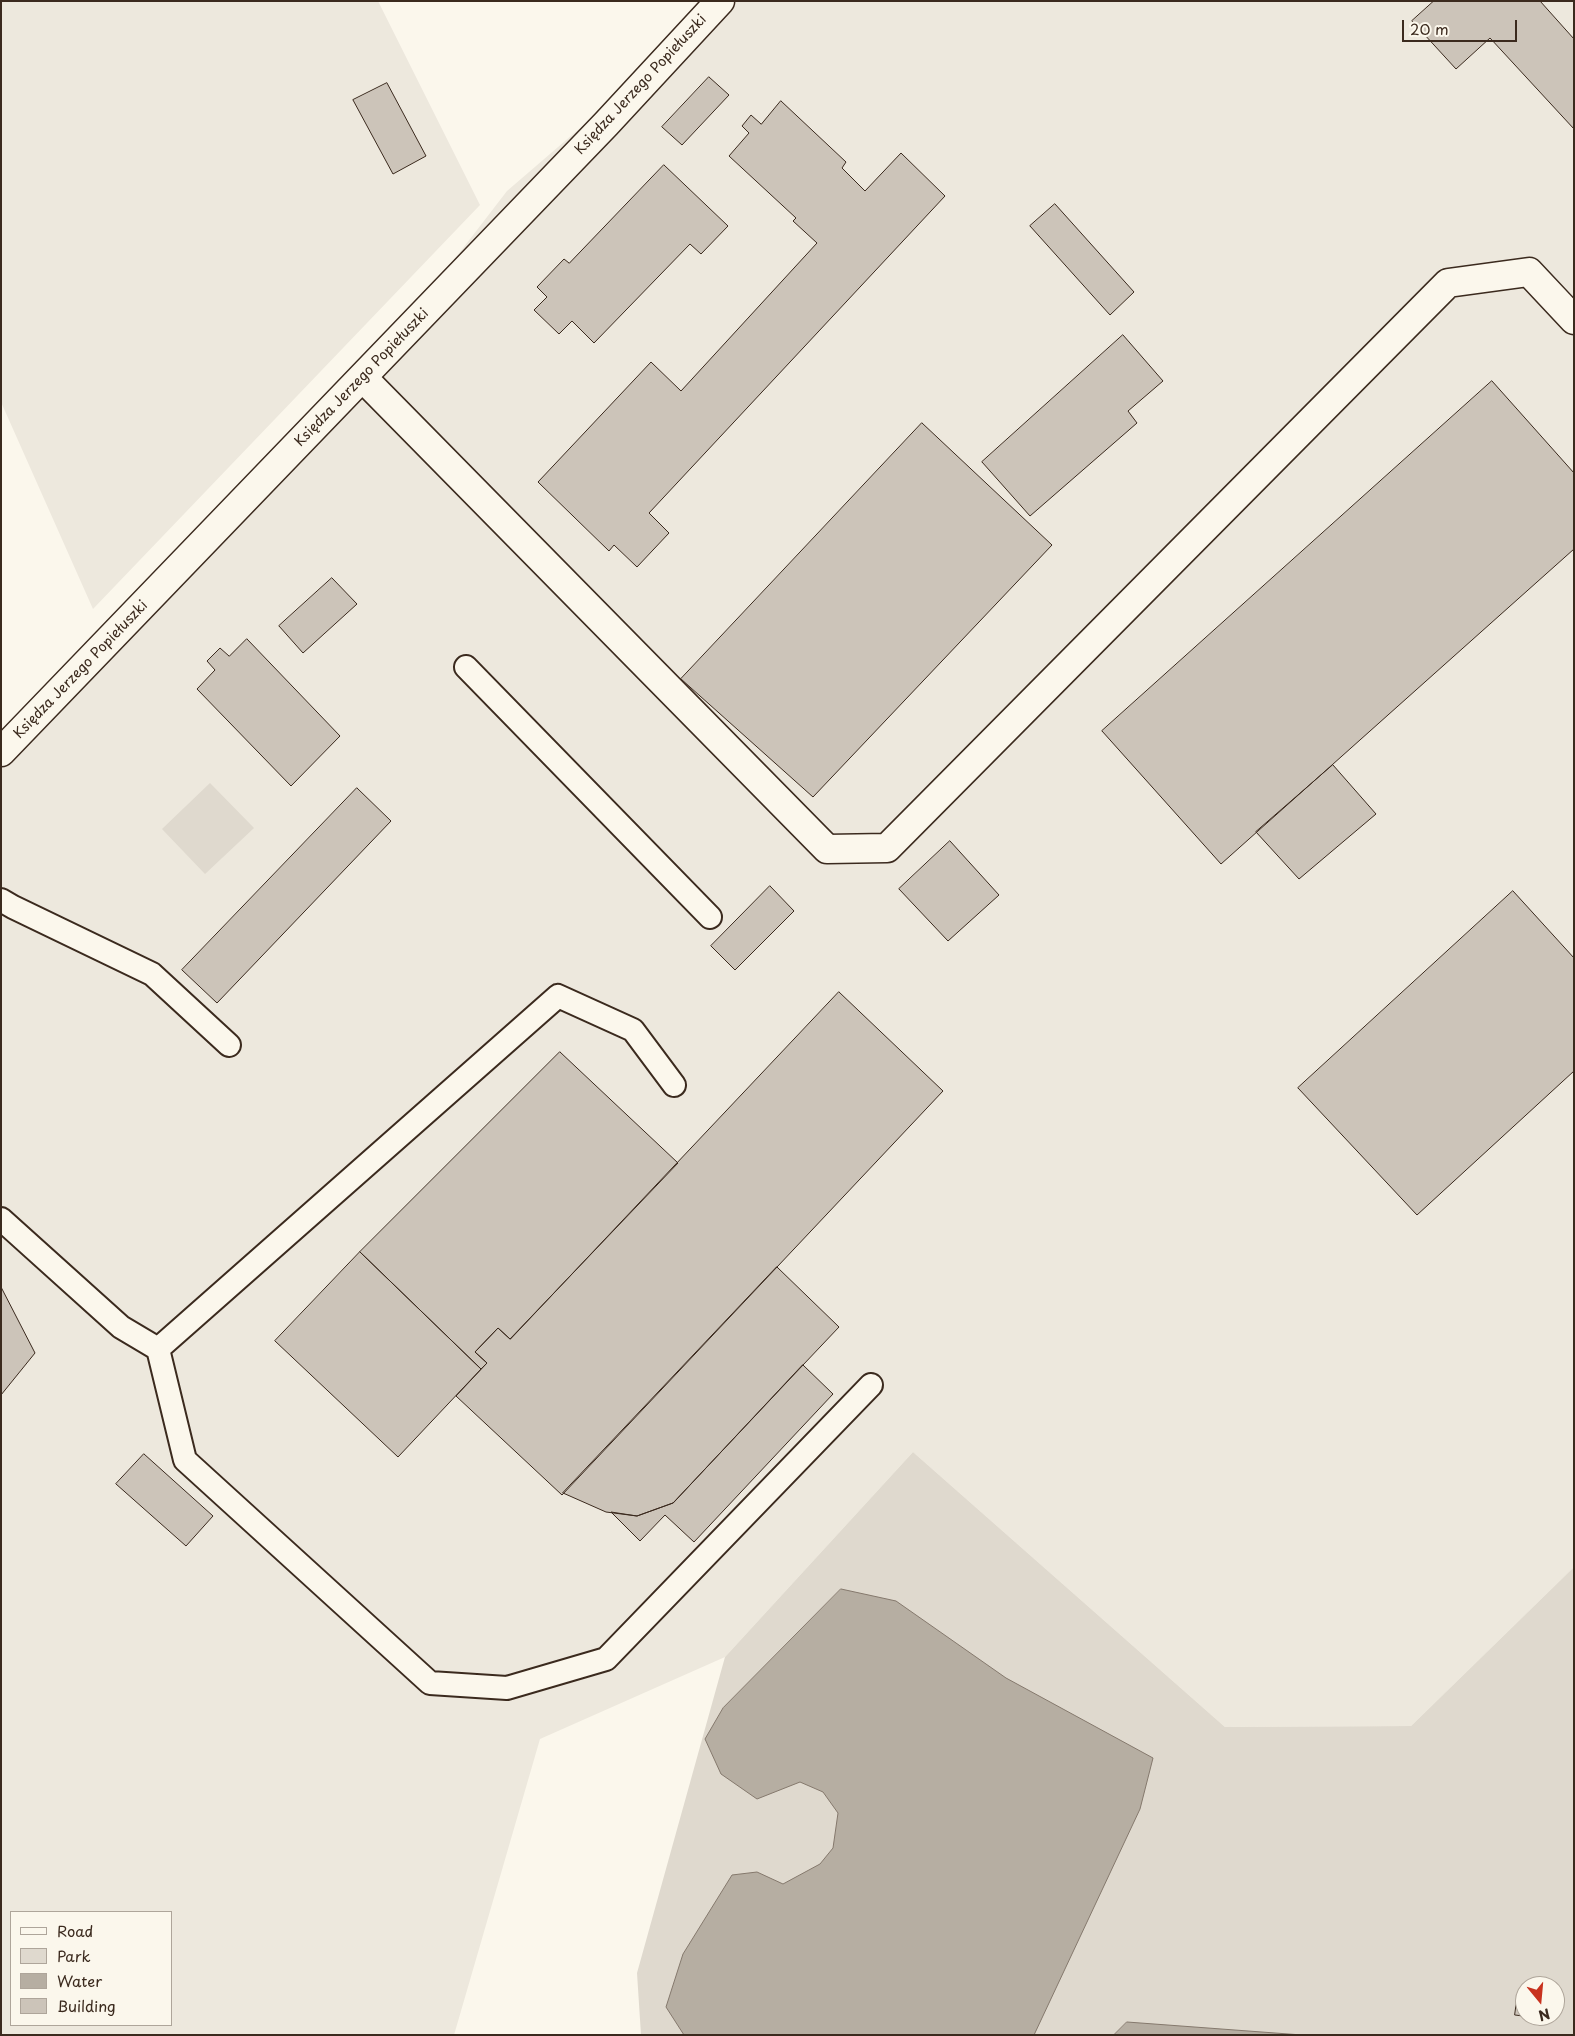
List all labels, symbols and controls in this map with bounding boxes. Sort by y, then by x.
scale bar [1405,10,1520,42]
street label: Księdza Jerzego Popiełuszki [572,12,710,158]
text: 20 m [1410,17,1449,40]
street label: Księdza Jerzego Popiełuszki [292,306,432,450]
street label: Księdza Jerzego Popiełuszki [11,598,151,742]
legend [10,1911,172,2026]
text: Road [57,1919,93,1942]
text: Park [57,1944,91,1967]
text: Water [57,1969,102,1992]
north arrow [1515,1976,1565,2026]
text: Building [57,1994,116,2017]
text: N [1536,2003,1553,2027]

